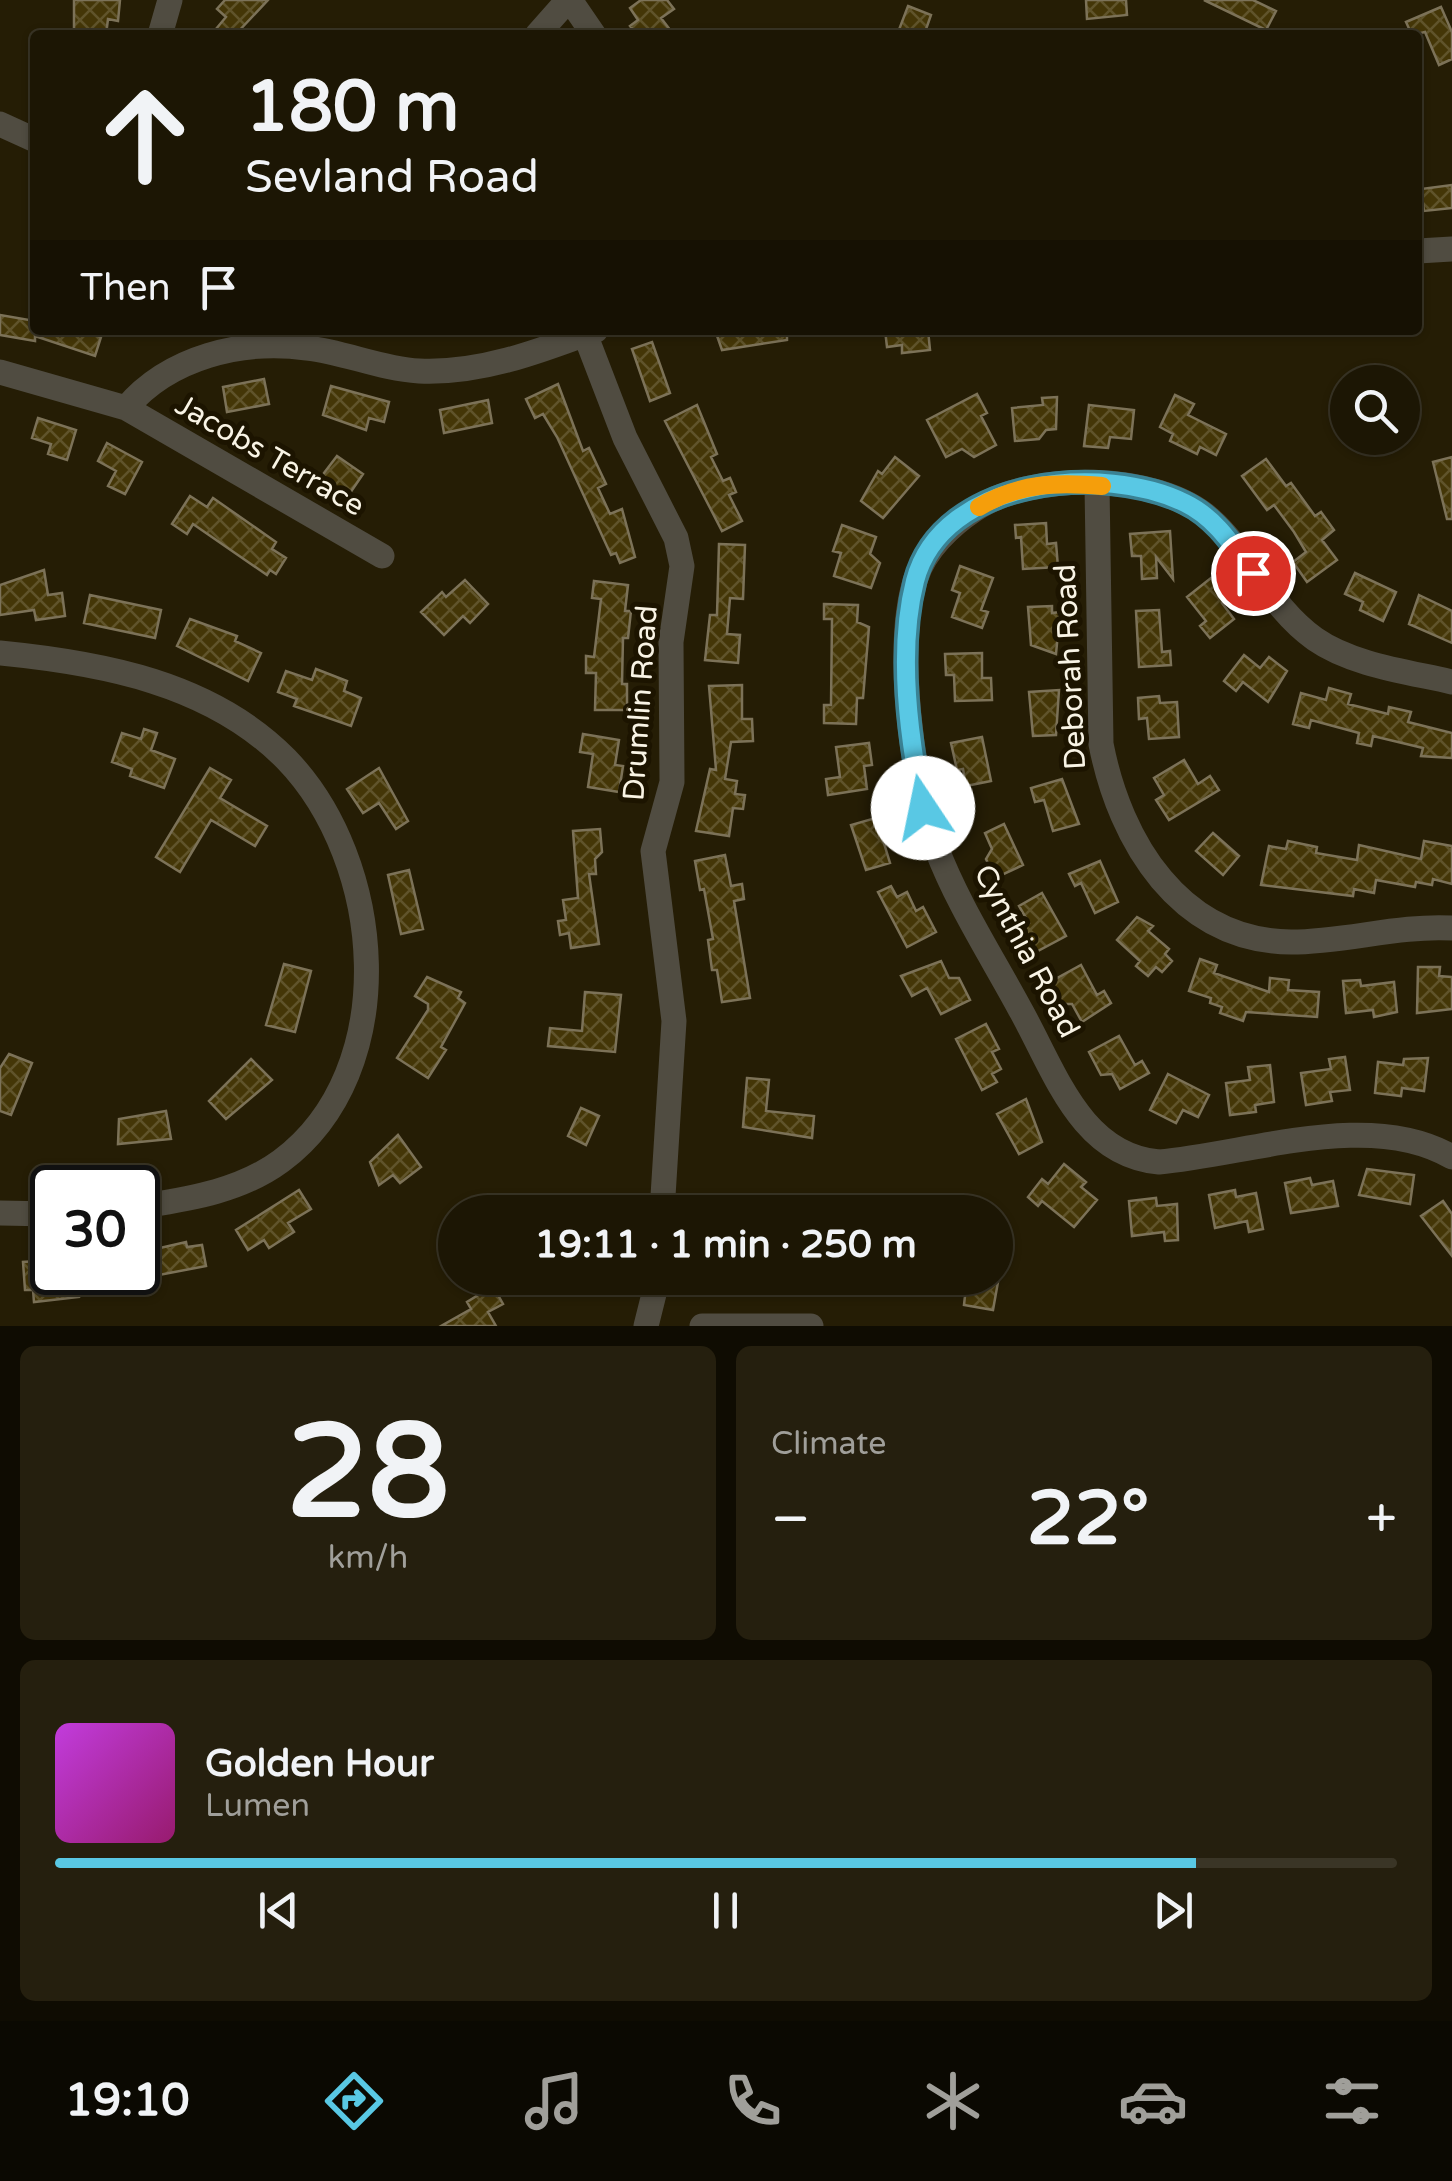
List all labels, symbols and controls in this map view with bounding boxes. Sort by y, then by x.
text: 180 m [245,66,459,150]
icon: ahead [80,70,210,200]
text: Sevland Road [245,151,539,205]
icon: arrive [191,260,246,315]
text: Then [80,265,171,311]
map controls [1330,365,1420,455]
button: search [1330,365,1420,455]
street label: Jacobs Terrace [169,386,371,524]
pin [1211,531,1296,616]
icon: arrive [1226,546,1281,601]
street label: Deborah Road [1047,563,1094,771]
street label: Drumlin Road [615,604,666,802]
position arrow [871,756,975,860]
street label: Cynthia Road [965,858,1088,1044]
speed limit sign: 30 [30,1165,160,1295]
text: 19:11 · 1 min · 250 m [534,1222,917,1268]
text: 28 [286,1396,450,1552]
text: Climate [771,1425,886,1463]
text: 22° [1027,1474,1149,1564]
text: − [771,1487,810,1553]
text: + [1366,1487,1397,1553]
text: km/h [328,1539,408,1577]
text: Golden Hour [205,1741,434,1787]
text: Lumen [205,1787,310,1825]
icon: previous [251,1883,306,1938]
icon: pause [698,1883,753,1938]
icon: next [1146,1883,1201,1938]
icon: directions [319,2066,389,2136]
icon: music [519,2066,589,2136]
icon: phone [718,2066,788,2136]
icon: climate [918,2066,988,2136]
icon: car [1118,2066,1188,2136]
icon: filters [1317,2066,1387,2136]
text: 19:10 [65,2074,190,2128]

